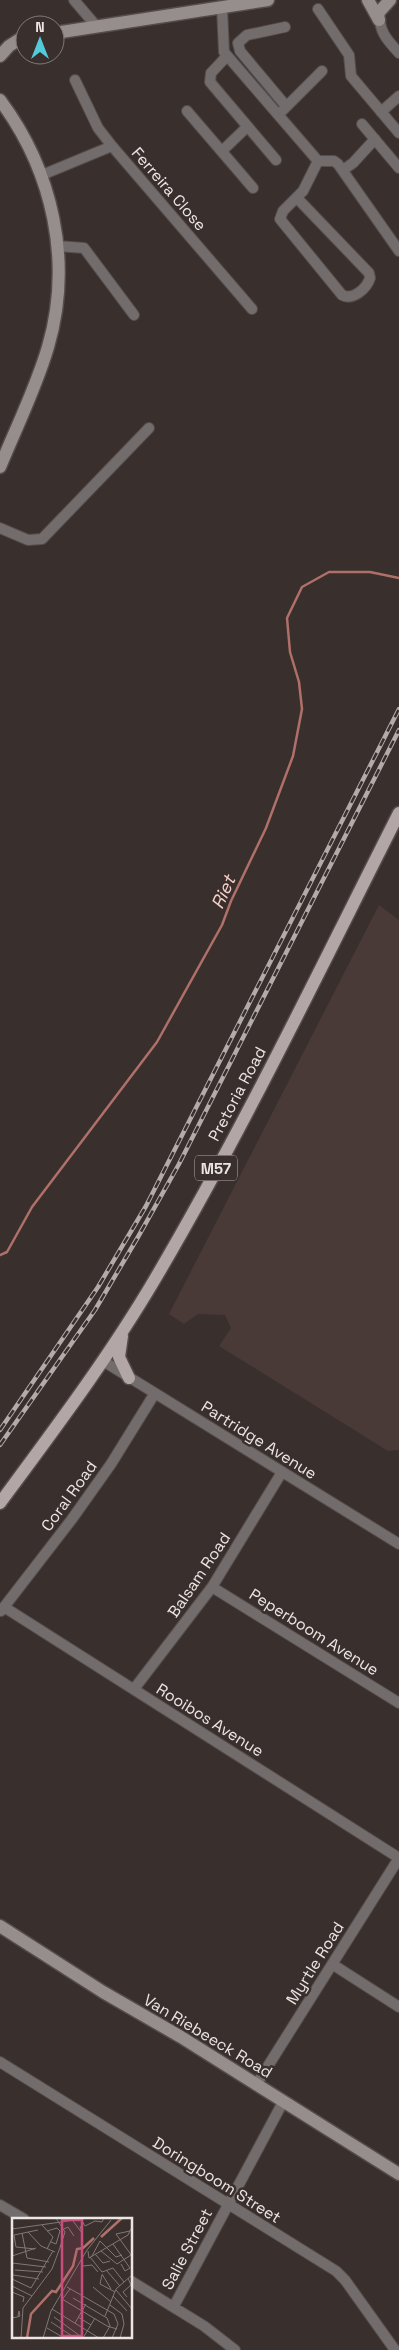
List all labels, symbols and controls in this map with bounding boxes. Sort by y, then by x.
north arrow [15,15,65,65]
text: N [35,18,45,36]
street label: Ferreira Close [127,143,211,235]
water label: Riet [206,870,241,912]
street label: Pretoria Road [203,1043,271,1145]
road number: M57 [195,1156,237,1180]
street label: Partridge Avenue [197,1396,321,1484]
street label: Coral Road [36,1456,102,1536]
street label: Balsam Road [163,1528,235,1622]
street label: Peperboom Avenue [245,1584,383,1680]
street label: Rooibos Avenue [152,1679,268,1761]
street label: Myrtle Road [281,1918,349,2008]
street label: Van Riebeeck Road [140,1989,276,2083]
street label: Doringboom Street [149,2132,285,2228]
street label: Salie Street [157,2205,217,2293]
inset map [12,2218,132,2338]

